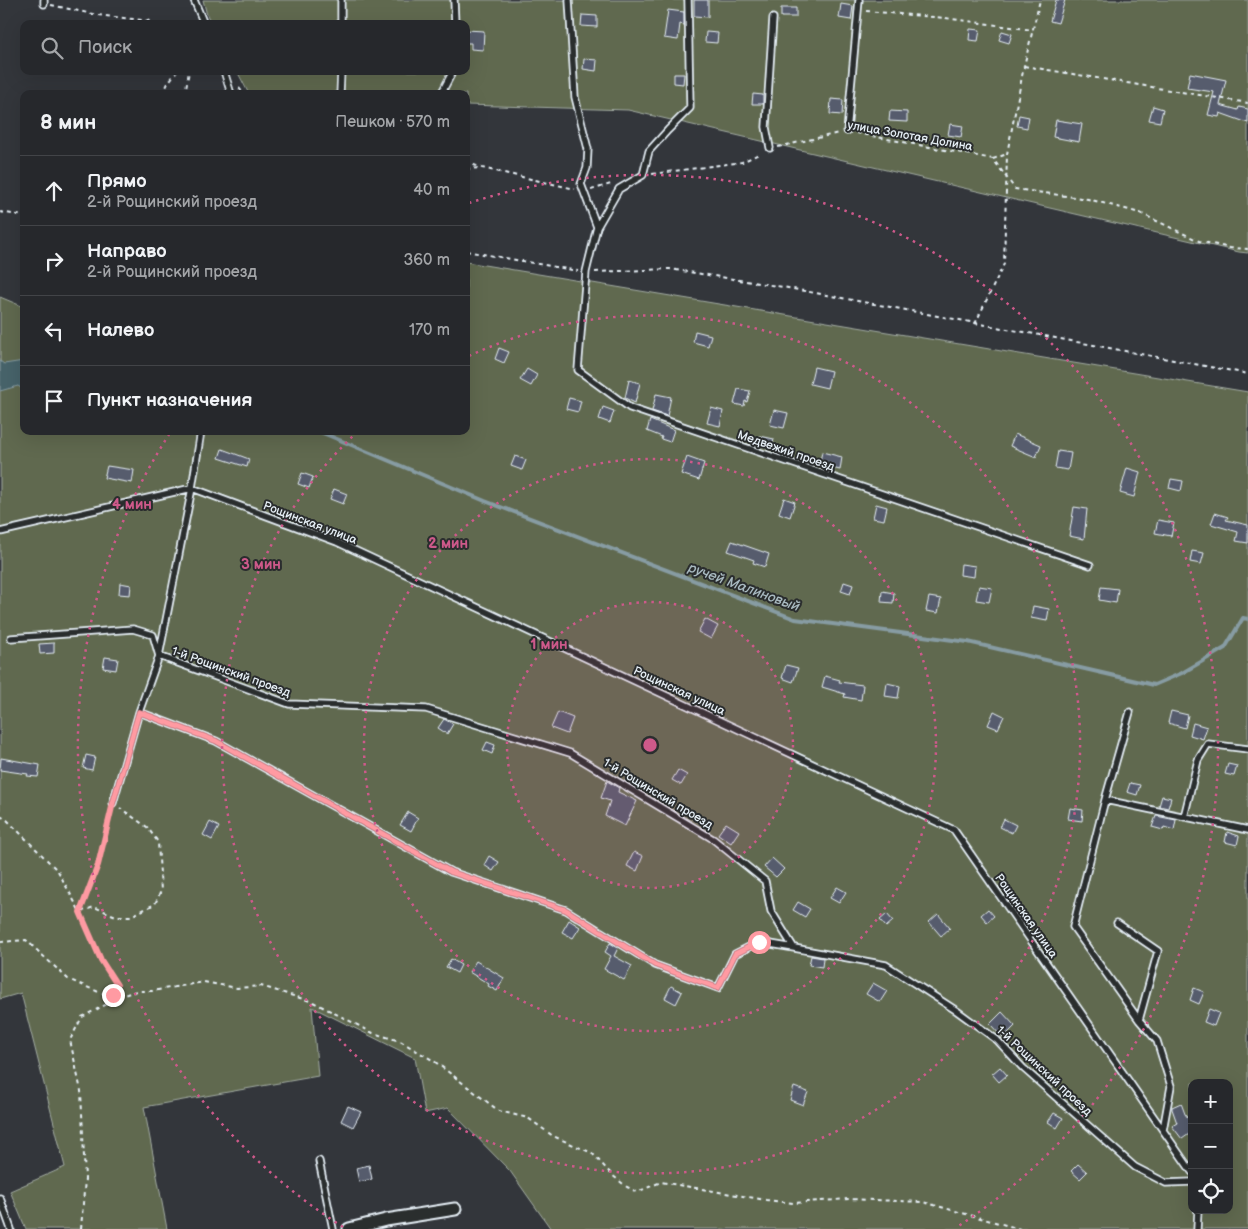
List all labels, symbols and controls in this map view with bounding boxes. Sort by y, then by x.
search box [20,20,470,75]
icon: search [38,34,66,62]
text: Поиск [78,36,132,59]
text: 8 мин [40,110,96,135]
text: Пешком · 570 m [335,113,450,132]
street label: улица Золотая Долина [846,118,974,154]
text: Прямо [87,170,147,193]
icon: ahead [40,177,68,205]
text: 40 m [413,181,450,200]
text: 2-й Рощинский проезд [87,193,257,212]
text: Направо [87,240,167,263]
icon: right [40,247,68,275]
text: 360 m [403,251,450,270]
text: 2-й Рощинский проезд [87,263,257,282]
icon: left [40,317,68,345]
text: Налево [87,319,154,342]
text: 170 m [409,321,450,340]
icon: arrive [40,387,68,415]
text: Пункт назначения [87,389,252,412]
street label: Медвежий проезд [735,427,837,475]
text: 4 мин [112,495,152,514]
street label: Рощинская улица [261,498,359,548]
text: 2 мин [428,534,468,553]
text: 3 мин [241,555,281,574]
water label: ручей Малиновый [685,559,802,615]
text: 1 мин [530,635,568,654]
street label: 1-й Рощинский проезд [170,644,293,701]
street label: Рощинская улица [631,663,727,719]
centre of rings [641,736,659,754]
street label: 1-й Рощинский проезд [601,755,716,833]
street label: Рощинская улица [991,871,1061,961]
route start [748,931,771,954]
route end [102,984,125,1007]
street label: 1-й Рощинский проезд [993,1023,1095,1120]
map controls [1188,1079,1233,1214]
button: + [1188,1079,1233,1124]
button: − [1188,1124,1233,1169]
button: locate [1188,1169,1233,1214]

